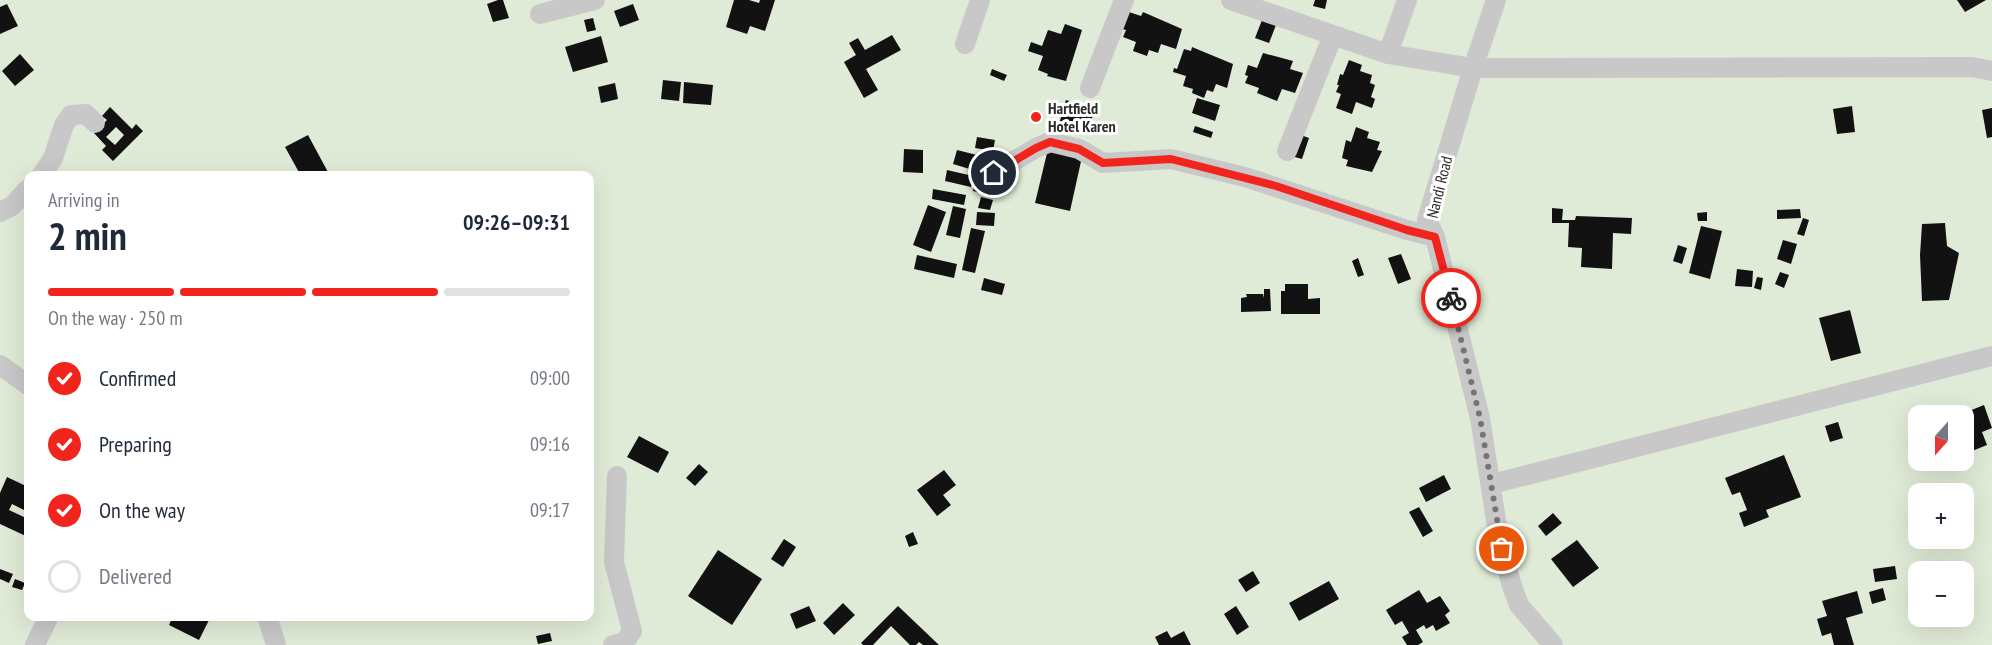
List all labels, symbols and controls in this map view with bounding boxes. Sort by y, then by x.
place label: Hartfield Hotel Karen [1048,98,1116,136]
marker: Hartfield Hotel Karen [1029,110,1043,124]
pin [968,147,1019,198]
street label: Nandi Road [1422,154,1456,220]
icon: home [977,156,1010,189]
text: Arriving in [48,187,120,213]
text: 09:26–09:31 [463,208,570,236]
text: 2 min [48,210,127,261]
courier [1421,268,1481,328]
icon: bike [1435,282,1468,315]
text: On the way · 250 m [48,305,183,331]
icon: check [48,362,81,395]
text: Confirmed [99,364,176,392]
text: 09:00 [530,365,570,391]
north arrow [1908,405,1974,471]
map controls [1908,405,1974,627]
icon: check [48,428,81,461]
text: Preparing [99,430,172,458]
text: 09:16 [530,431,570,457]
button: + [1908,483,1974,549]
icon: check [48,494,81,527]
text: On the way [99,496,185,524]
text: 09:17 [530,497,570,523]
pin [1476,523,1527,574]
icon: bag [1485,532,1518,565]
button: − [1908,561,1974,627]
text: Delivered [99,562,172,590]

